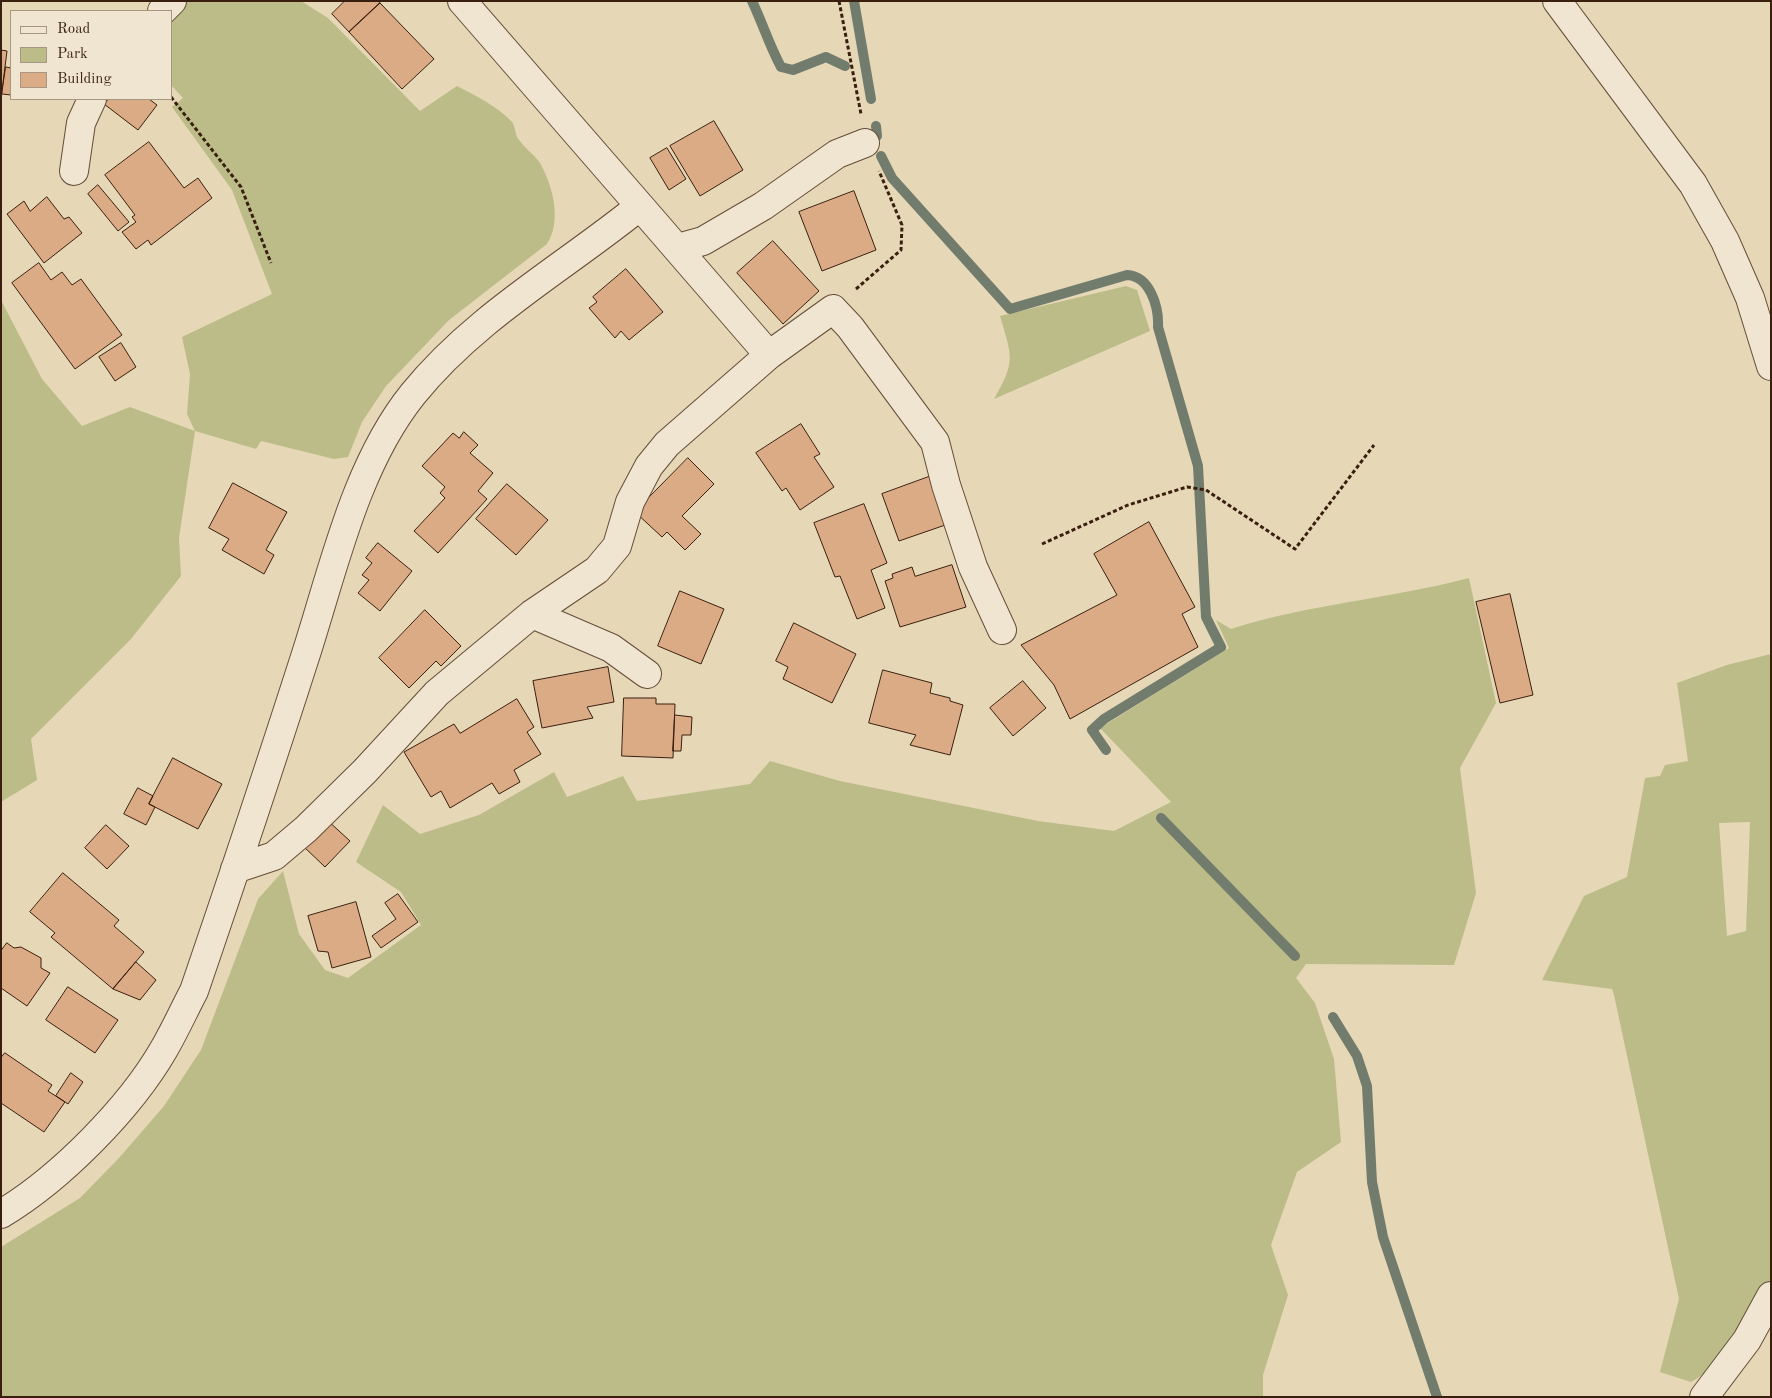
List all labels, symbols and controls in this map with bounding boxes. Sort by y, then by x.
legend [10,10,172,100]
text: Road [57,22,90,37]
text: Park [57,47,88,62]
text: Building [57,72,112,87]

